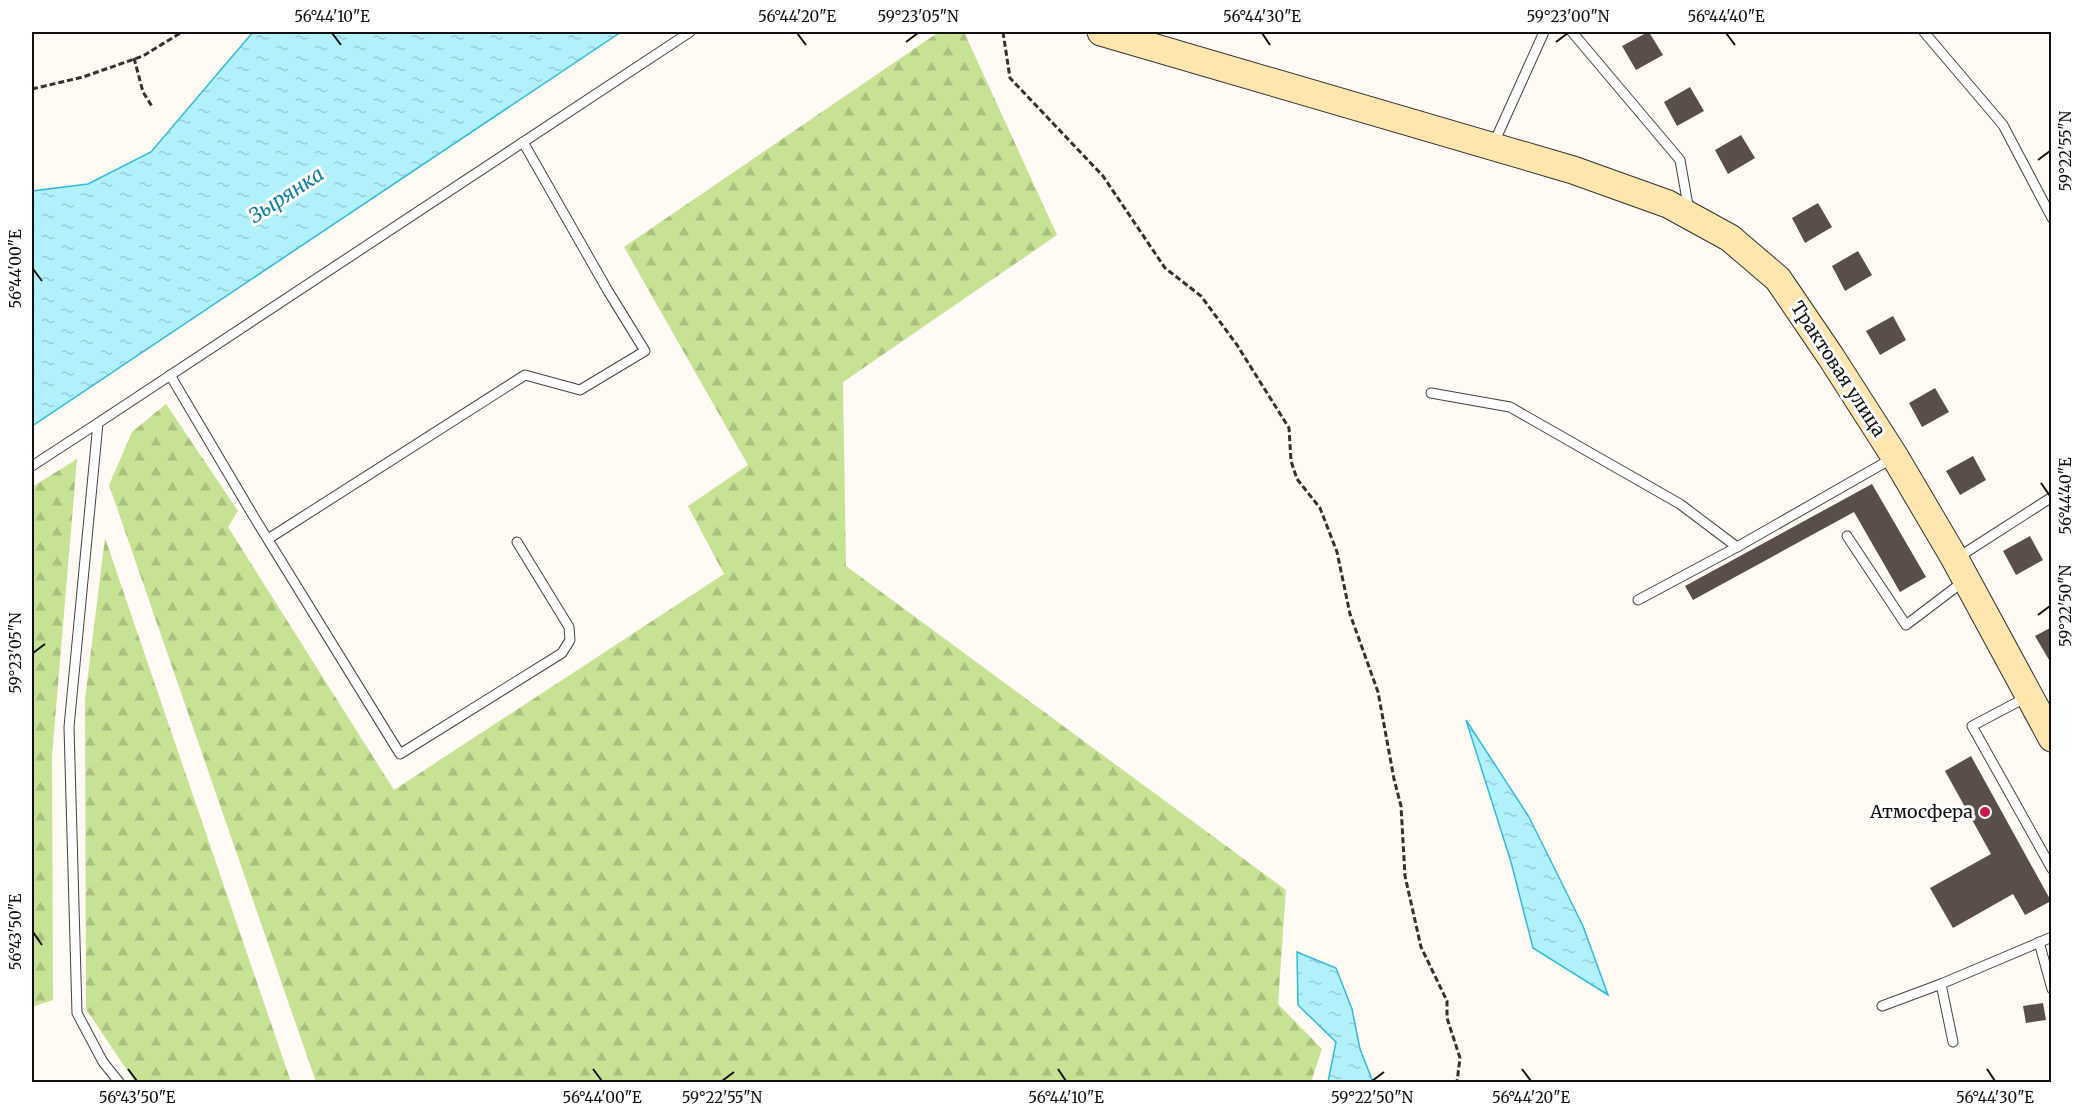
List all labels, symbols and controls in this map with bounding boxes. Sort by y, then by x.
text: 56°44'10"E [294,7,370,26]
text: 56°44'20"E [758,7,836,26]
text: 59°23'05"N [877,7,959,26]
text: 56°44'30"E [1223,7,1301,26]
text: 59°23'00"N [1527,7,1610,26]
text: 56°44'40"E [1688,7,1765,26]
text: 59°22'55"N [2056,110,2075,191]
water label: Зырянка [243,161,328,228]
text: 56°44'00"E [6,229,25,308]
street label: Трактовая улица [1786,297,1891,441]
text: 56°44'40"E [2056,457,2075,534]
text: 59°22'50"N [2056,565,2075,647]
text: 59°23'05"N [6,612,25,694]
place label: Атмосфера [1869,800,1973,823]
marker: Атмосфера [1978,805,1992,819]
text: 56°43'50"E [6,893,25,970]
text: 56°43'50"E [99,1088,176,1107]
text: 56°44'00"E [563,1088,642,1107]
text: 59°22'55"N [682,1088,763,1107]
text: 56°44'10"E [1028,1088,1104,1107]
text: 59°22'50"N [1331,1088,1413,1107]
text: 56°44'20"E [1492,1088,1570,1107]
text: 56°44'30"E [1956,1088,2034,1107]

